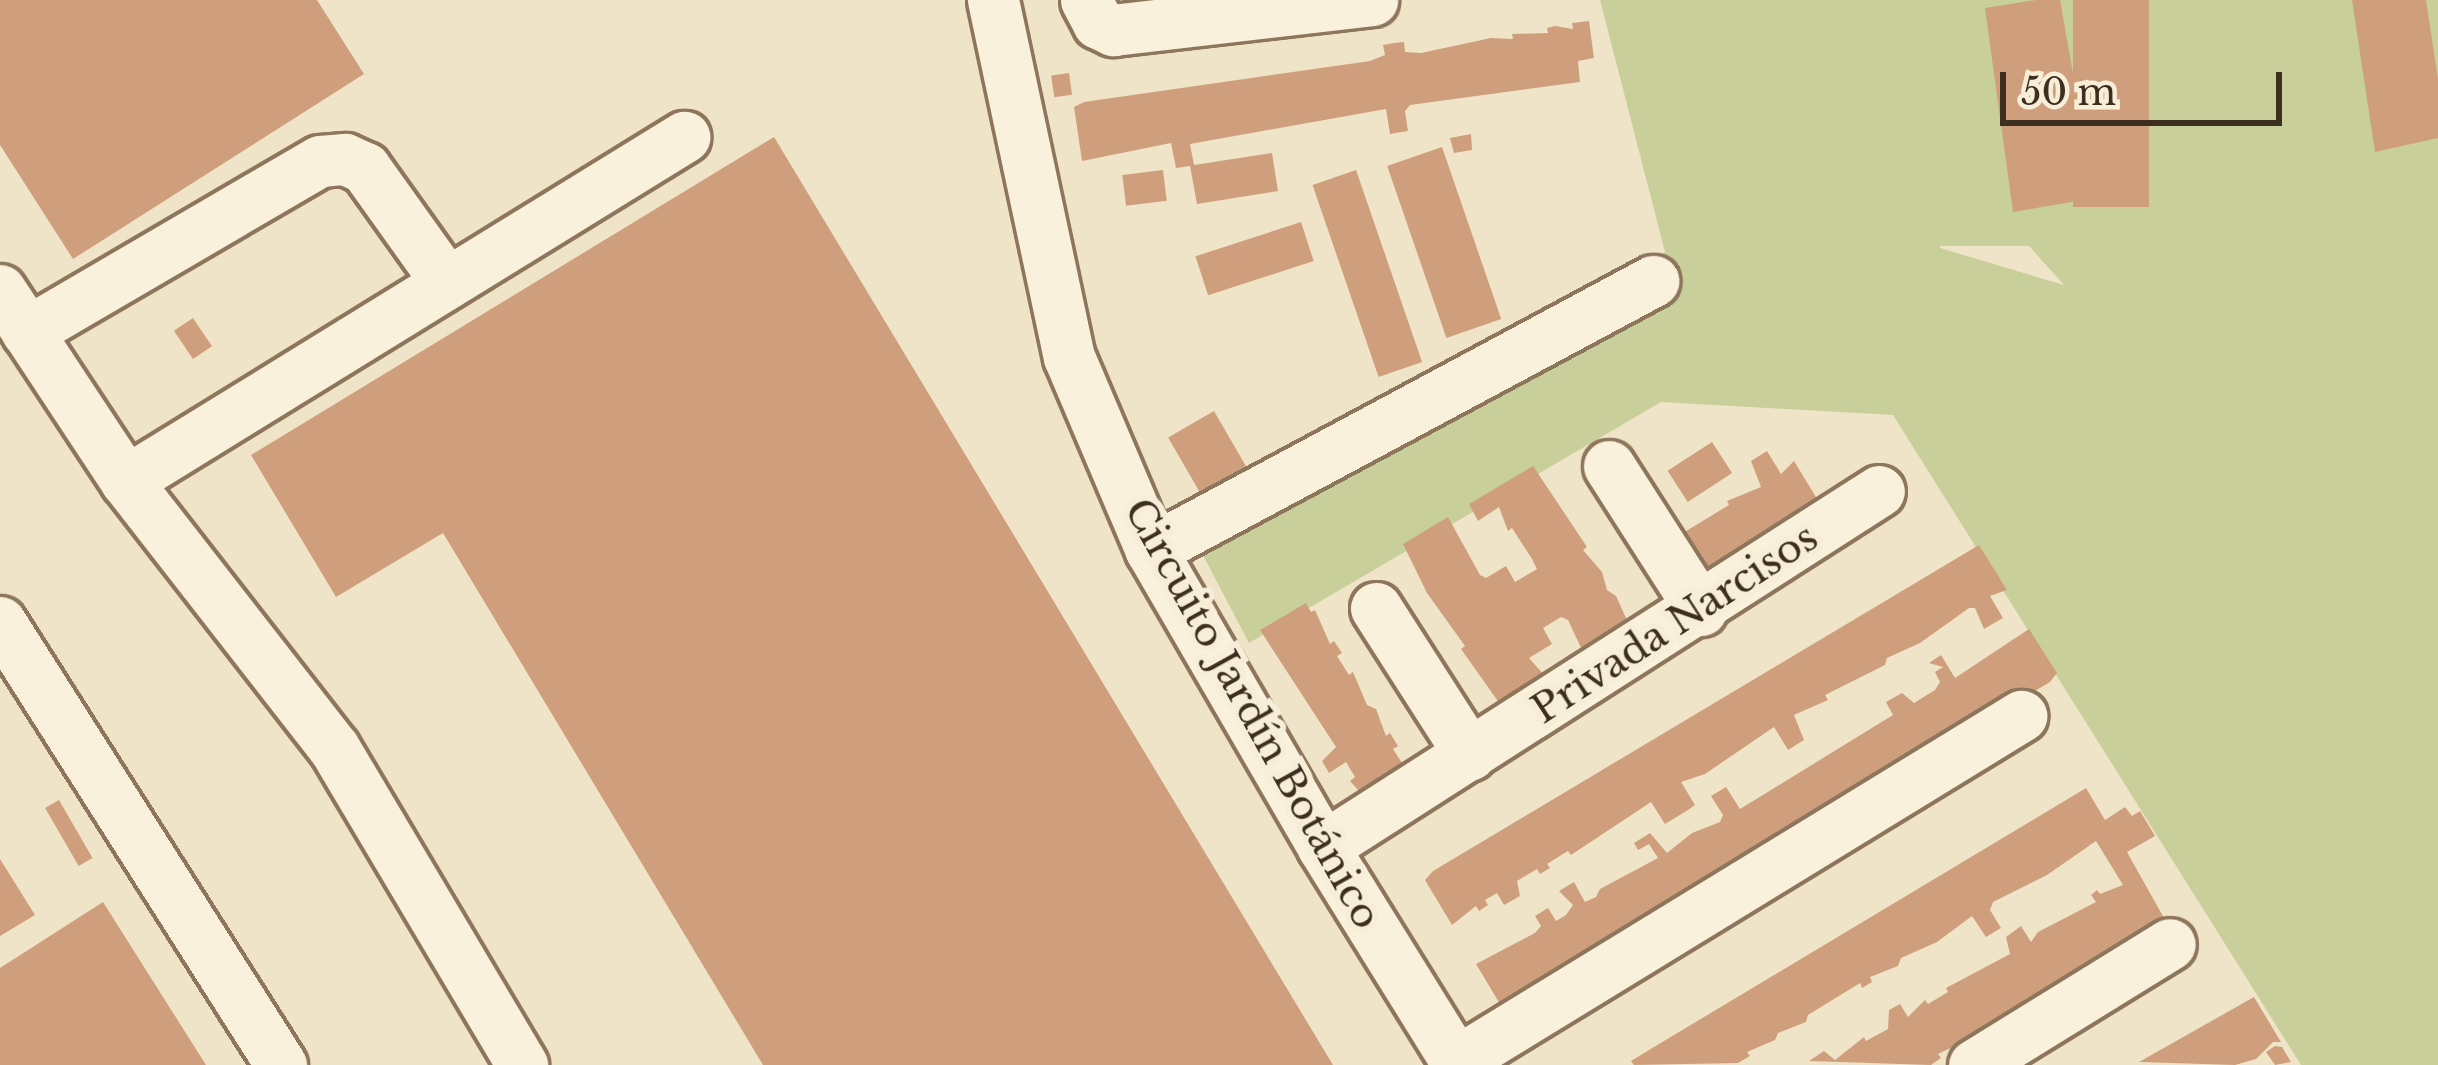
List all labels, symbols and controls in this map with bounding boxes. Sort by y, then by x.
scale bar [2006,48,2288,122]
text: 50 m [2021,70,2116,115]
street label: Circuito Jardín Botánico [1114,491,1390,937]
street label: Privada Narcisos [1523,514,1827,734]

